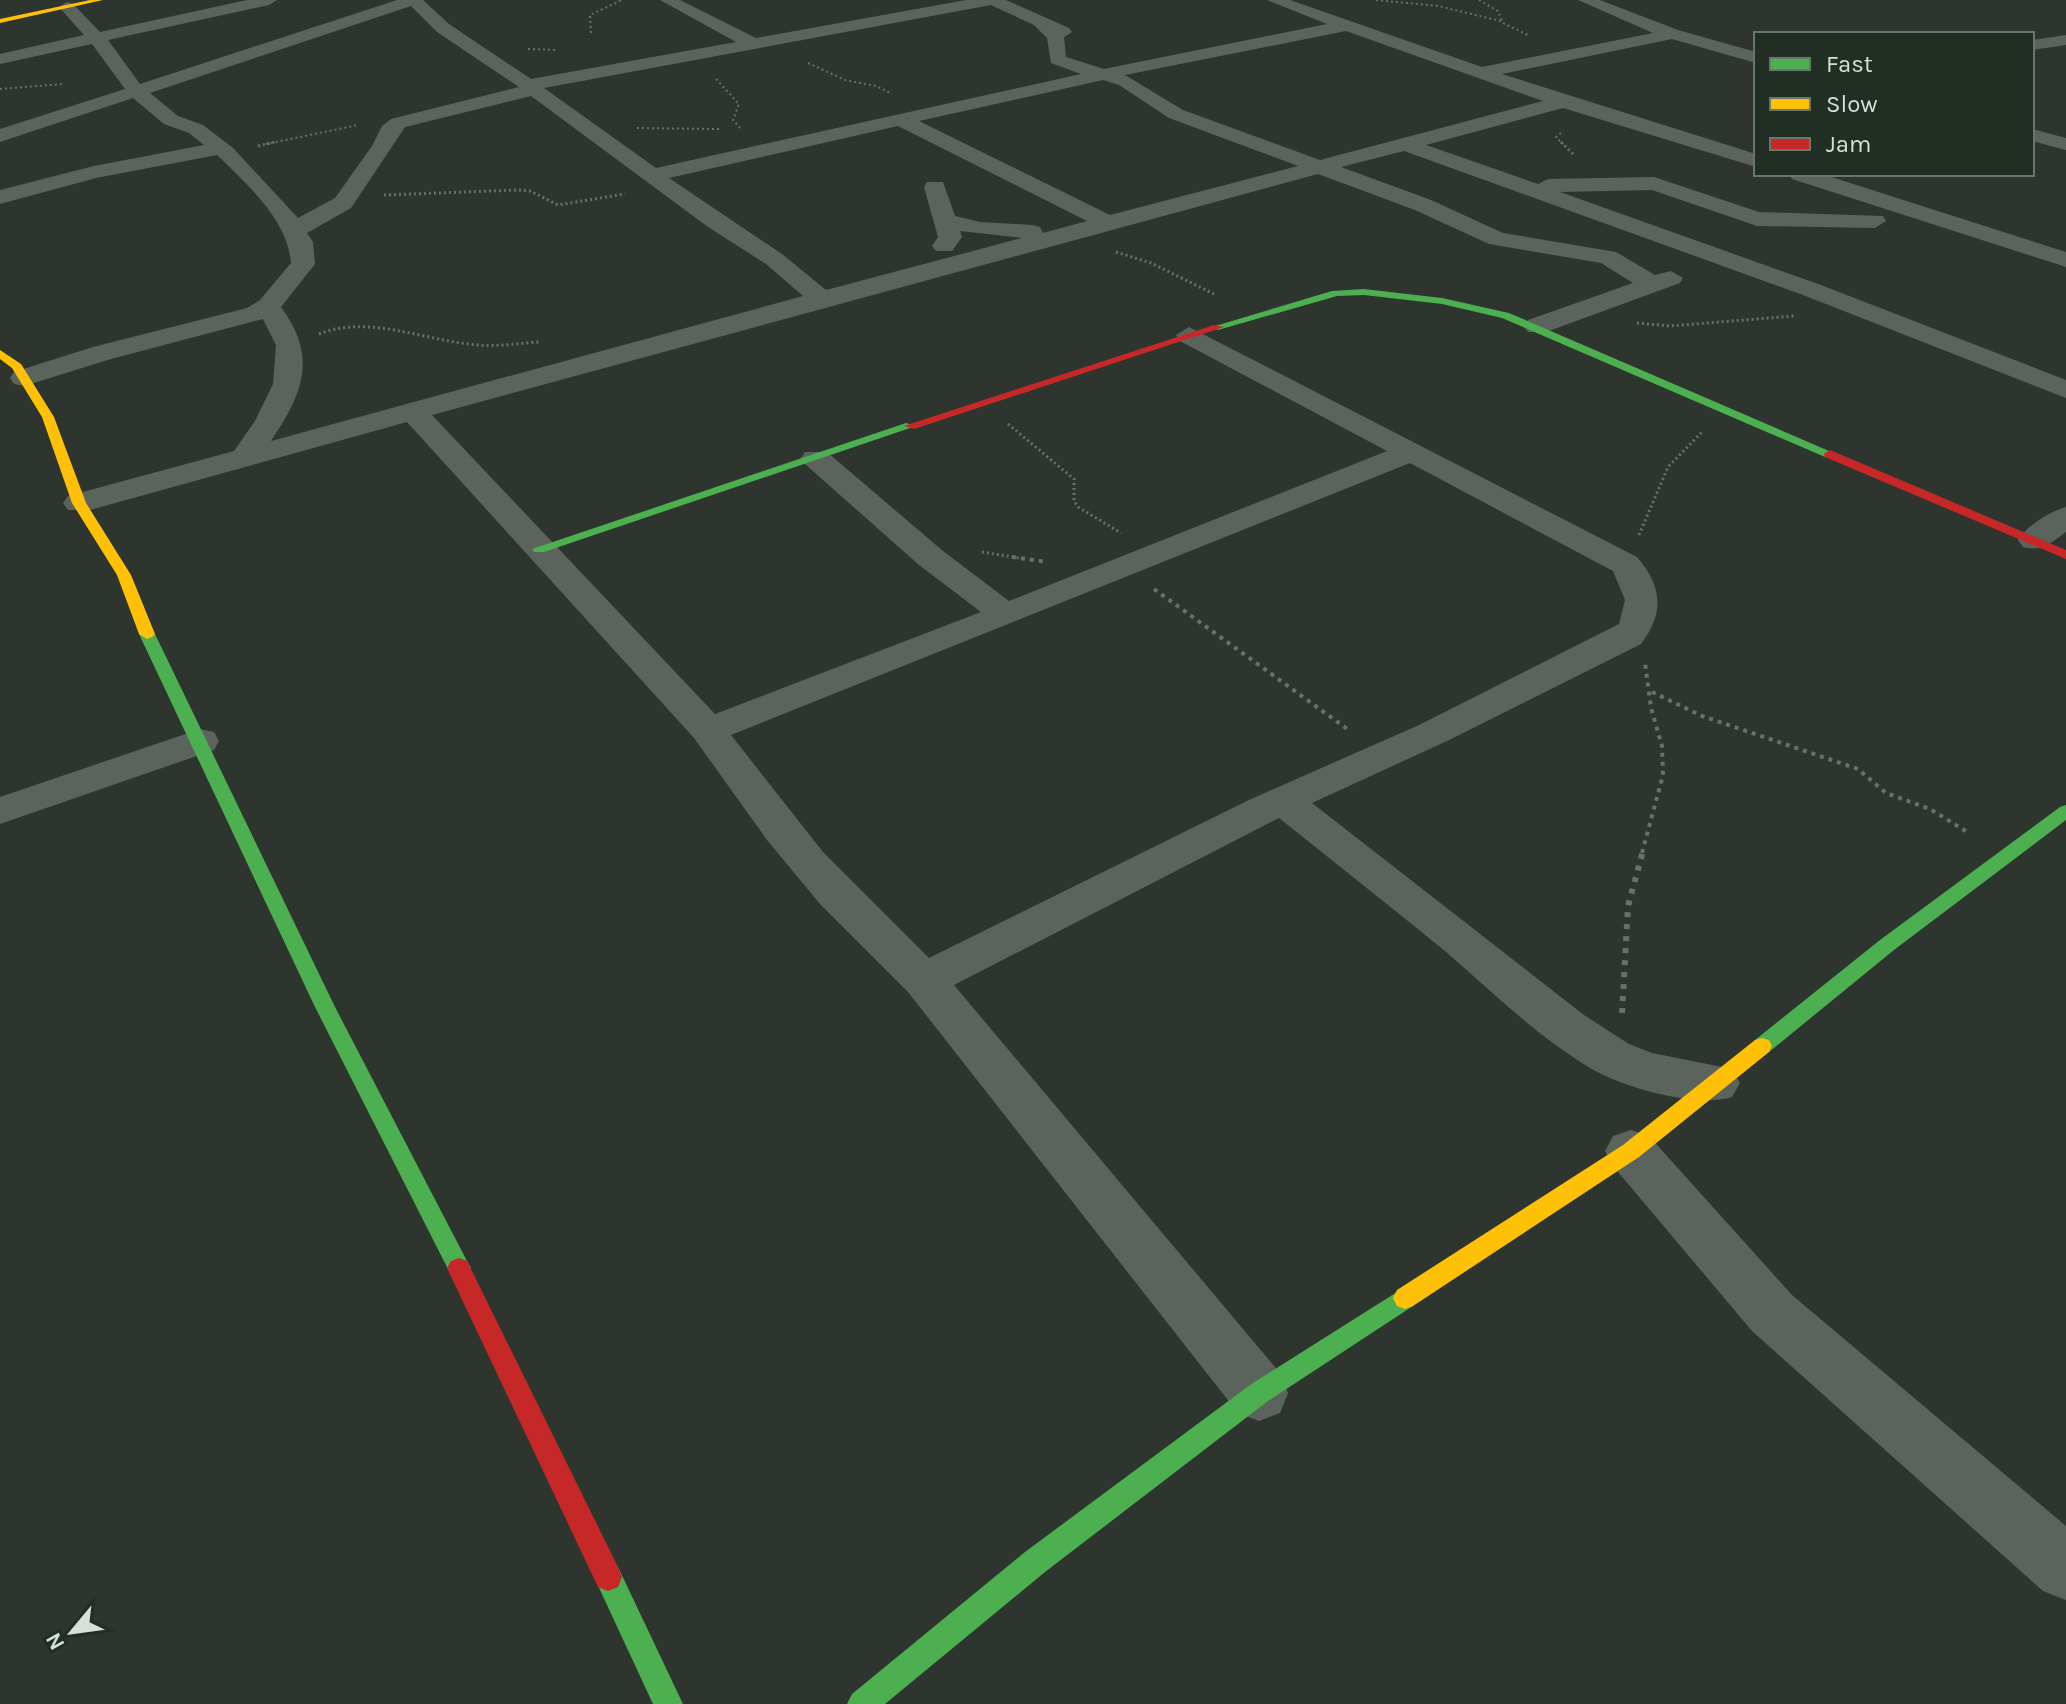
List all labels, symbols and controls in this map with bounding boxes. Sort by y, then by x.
legend [1754,32,2034,176]
text: Fast [1826,50,1873,78]
text: Slow [1826,90,1878,118]
text: Jam [1826,130,1871,158]
north arrow [32,1592,112,1672]
text: N [40,1628,71,1654]

